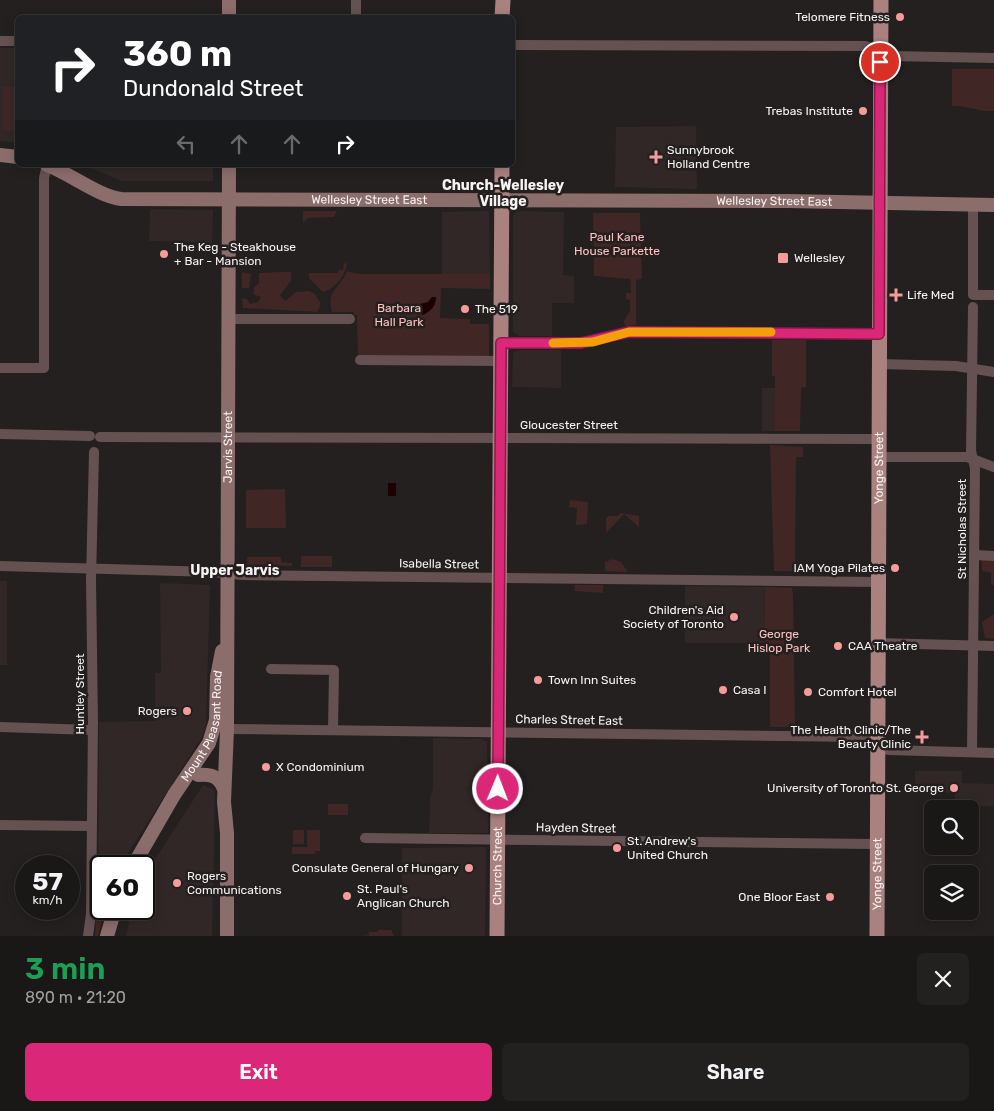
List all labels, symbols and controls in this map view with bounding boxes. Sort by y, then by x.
place label: Telomere Fitness [795,10,890,24]
marker: Telomere Fitness [894,11,906,23]
text: 360 m [123,33,232,75]
icon: right [40,35,105,100]
pin [859,41,901,83]
icon: arrive [866,48,894,76]
text: Dundonald Street [123,75,303,102]
place label: Trebas Institute [765,104,853,118]
marker: Trebas Institute [857,105,869,117]
icon: left [172,130,200,158]
icon: ahead [225,130,253,158]
icon: ahead [278,130,306,158]
icon: right [331,130,359,158]
place label: Sunnybrook Holland Centre [667,143,750,171]
marker: Sunnybrook Holland Centre [649,150,663,164]
district label: Church-Wellesley Village [442,177,565,210]
street label: Wellesley Street East [311,193,428,207]
street label: Wellesley Street East [716,194,833,209]
park label: Paul Kane House Parkette [574,230,660,258]
place label: The Keg - Steakhouse + Bar - Mansion [174,240,296,268]
marker: The Keg - Steakhouse + Bar - Mansion [158,248,170,260]
marker: Wellesley [776,251,790,265]
place label: Wellesley [794,251,845,265]
marker: Life Med [889,288,903,302]
place label: Life Med [907,288,954,302]
park label: Barbara Hall Park [375,301,424,329]
place label: The 519 [475,302,518,316]
marker: The 519 [459,303,471,315]
street label: Jarvis Street [221,411,235,483]
street label: Gloucester Street [520,418,618,432]
street label: Yonge Street [872,431,886,504]
street label: St Nicholas Street [955,478,969,579]
street label: Isabella Street [399,556,479,572]
place label: IAM Yoga Pilates [794,561,885,575]
district label: Upper Jarvis [190,562,280,579]
marker: IAM Yoga Pilates [889,562,901,574]
place label: Children's Aid Society of Toronto [623,603,724,631]
marker: Children's Aid Society of Toronto [728,611,740,623]
park label: George Hislop Park [748,627,811,655]
place label: CAA Theatre [848,639,918,653]
marker: CAA Theatre [832,640,844,652]
street label: Huntley Street [73,653,87,735]
street label: Mount Pleasant Road [178,669,225,784]
place label: Town Inn Suites [548,673,636,687]
marker: Town Inn Suites [532,674,544,686]
place label: Casa I [733,683,767,697]
marker: Casa I [717,684,729,696]
place label: Comfort Hotel [818,685,897,699]
marker: Comfort Hotel [802,686,814,698]
place label: Rogers [138,704,177,718]
marker: Rogers [181,705,193,717]
street label: Charles Street East [515,712,623,728]
place label: The Health Clinic/The Beauty Clinic [790,723,911,751]
marker: The Health Clinic/The Beauty Clinic [915,730,929,744]
place label: X Condominium [276,760,364,774]
marker: X Condominium [260,761,272,773]
position arrow [471,762,523,814]
place label: University of Toronto St. George [767,781,944,795]
marker: University of Toronto St. George [948,782,960,794]
map controls [924,800,979,920]
button: search [924,800,979,855]
street label: Hayden Street [536,820,617,836]
street label: Church Street [490,826,505,905]
place label: St. Andrew's United Church [627,834,708,862]
street label: Yonge Street [870,837,884,910]
marker: St. Andrew's United Church [611,842,623,854]
speed limit sign: 60 [90,855,155,920]
place label: Consulate General of Hungary [292,861,459,875]
marker: Consulate General of Hungary [463,862,475,874]
button: layers [924,865,979,920]
text: 57 [32,867,63,896]
place label: Rogers Communications [187,869,282,897]
marker: Rogers Communications [171,877,183,889]
place label: St. Paul's Anglican Church [357,882,450,910]
marker: St. Paul's Anglican Church [341,890,353,902]
place label: One Bloor East [738,890,820,904]
marker: One Bloor East [824,891,836,903]
text: km/h [33,893,62,907]
text: 3 min [25,951,105,987]
button: close [917,953,969,1005]
text: 890 m · 21:20 [25,988,126,1007]
button: Exit [25,1043,492,1101]
button: Share [502,1043,969,1101]

